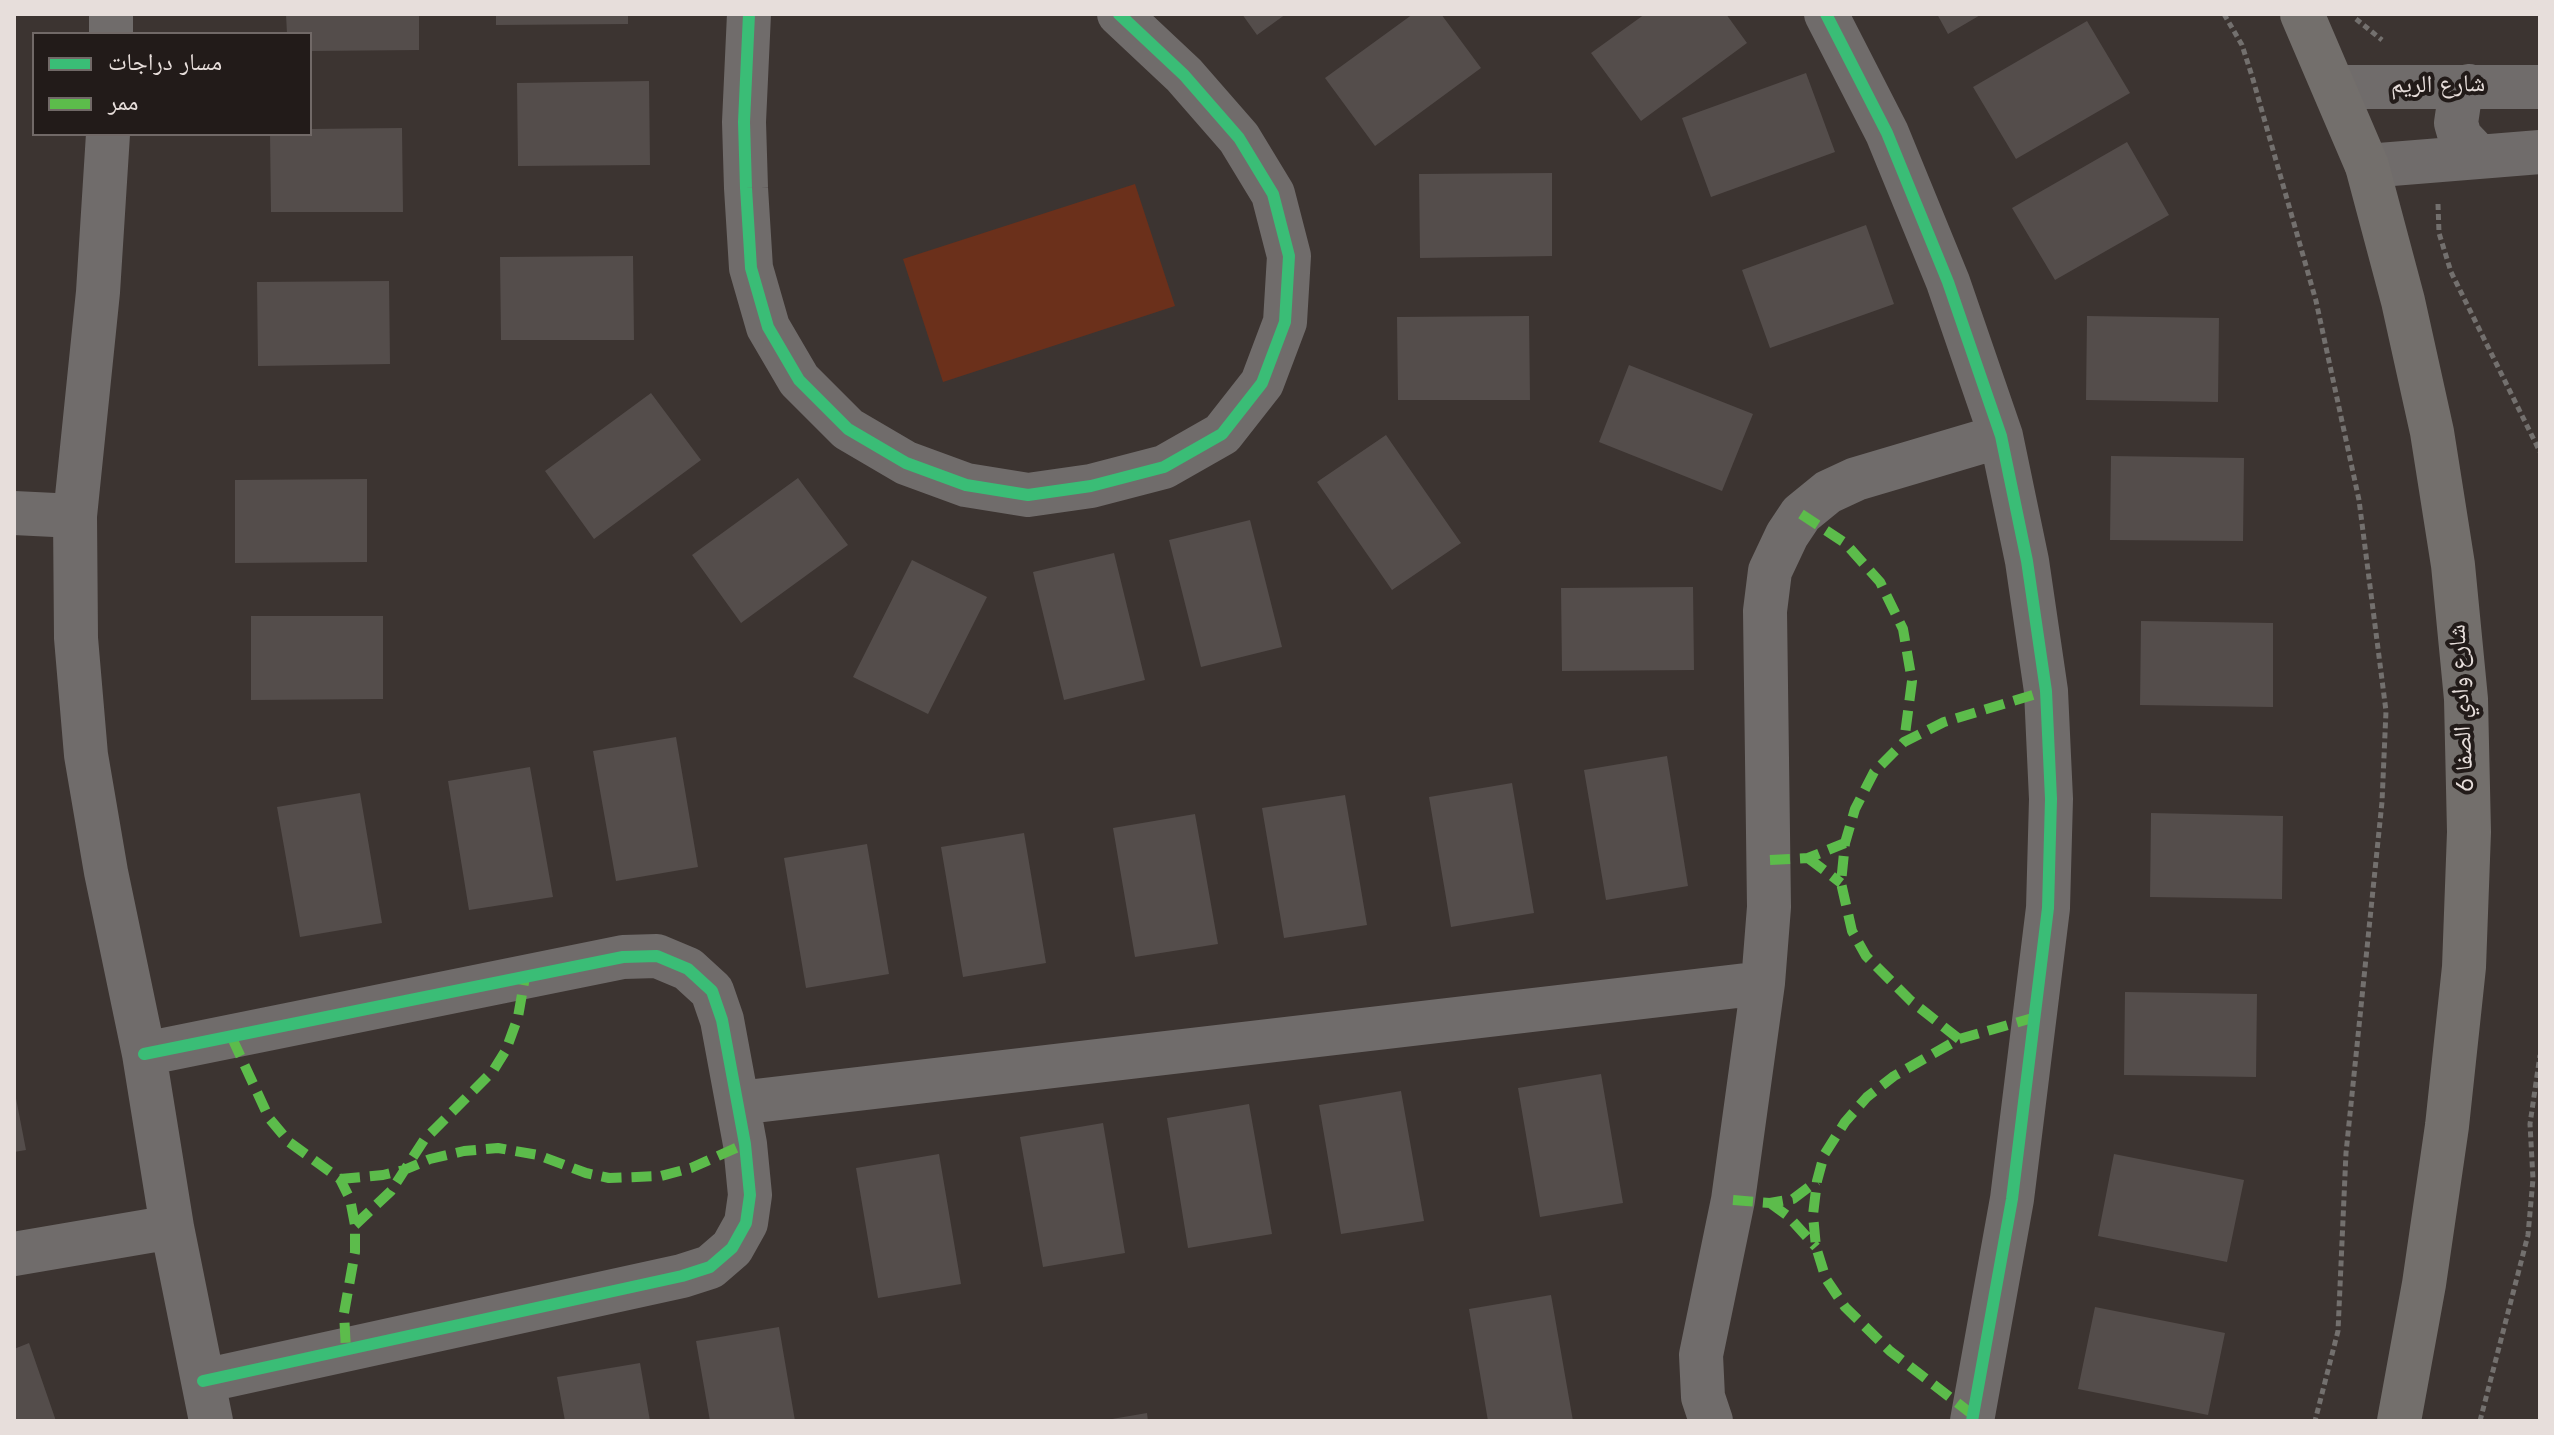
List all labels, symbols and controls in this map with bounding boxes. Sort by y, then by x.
legend [32,32,312,136]
text: مسار دراجات [108,44,222,79]
street label: شارع الريم [2391,71,2485,101]
text: ممر [108,84,139,119]
street label: شارع وادي الصفا 6 [2444,624,2482,792]

